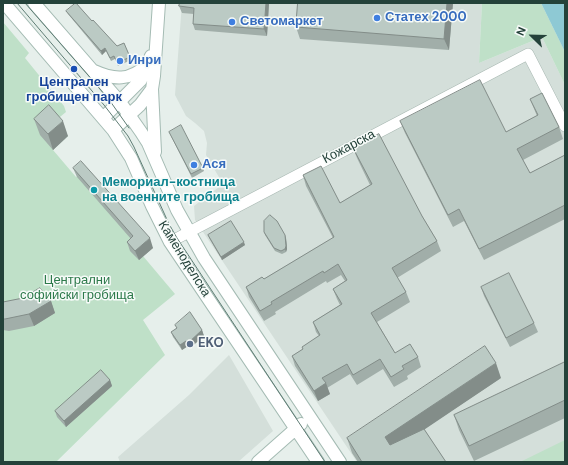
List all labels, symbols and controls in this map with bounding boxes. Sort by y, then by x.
place label: Статех 2000 [385,10,467,26]
marker: Статех 2000 [372,13,382,23]
place label: Светомаркет [240,14,323,30]
north arrow [512,16,552,56]
marker: Светомаркет [227,17,237,27]
text: N [513,25,529,38]
place label: Инри [128,53,161,69]
marker: Инри [115,56,125,66]
marker: Централен гробищен парк [69,64,79,74]
place label: Централен гробищен парк [26,75,122,106]
street label: Кожарска [320,127,378,167]
place label: Ася [202,157,226,173]
marker: Ася [189,160,199,170]
place label: Мемориал-костница на военните гробища [102,175,239,206]
marker: Мемориал-костница на военните гробища [89,185,99,195]
street label: Каменоделска [154,218,214,300]
park label: Централни софийски гробища [20,273,134,304]
place label: EKO [198,336,224,352]
marker: EKO [185,339,195,349]

